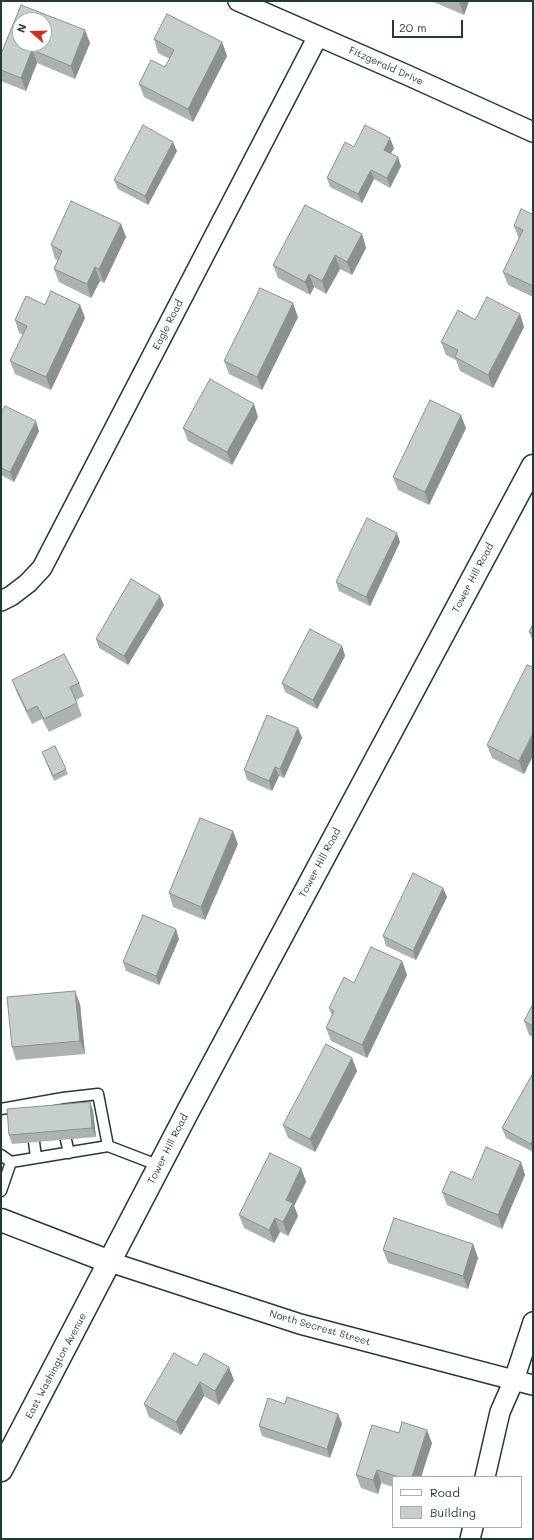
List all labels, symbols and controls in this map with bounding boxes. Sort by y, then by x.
north arrow [12,12,52,52]
scale bar [394,12,465,38]
text: 20 m [399,19,427,35]
text: N [13,22,30,35]
street label: Fitzgerald Drive [347,44,425,88]
street label: Eagle Road [150,298,186,352]
street label: Tower Hill Road [450,541,496,615]
street label: Tower Hill Road [297,826,343,900]
street label: Tower Hill Road [145,1112,191,1186]
street label: North Secrest Street [268,1308,372,1348]
street label: East Washington Avenue [23,1311,89,1421]
legend [392,1476,522,1528]
text: Road [430,1484,460,1500]
text: Building [430,1504,476,1520]

